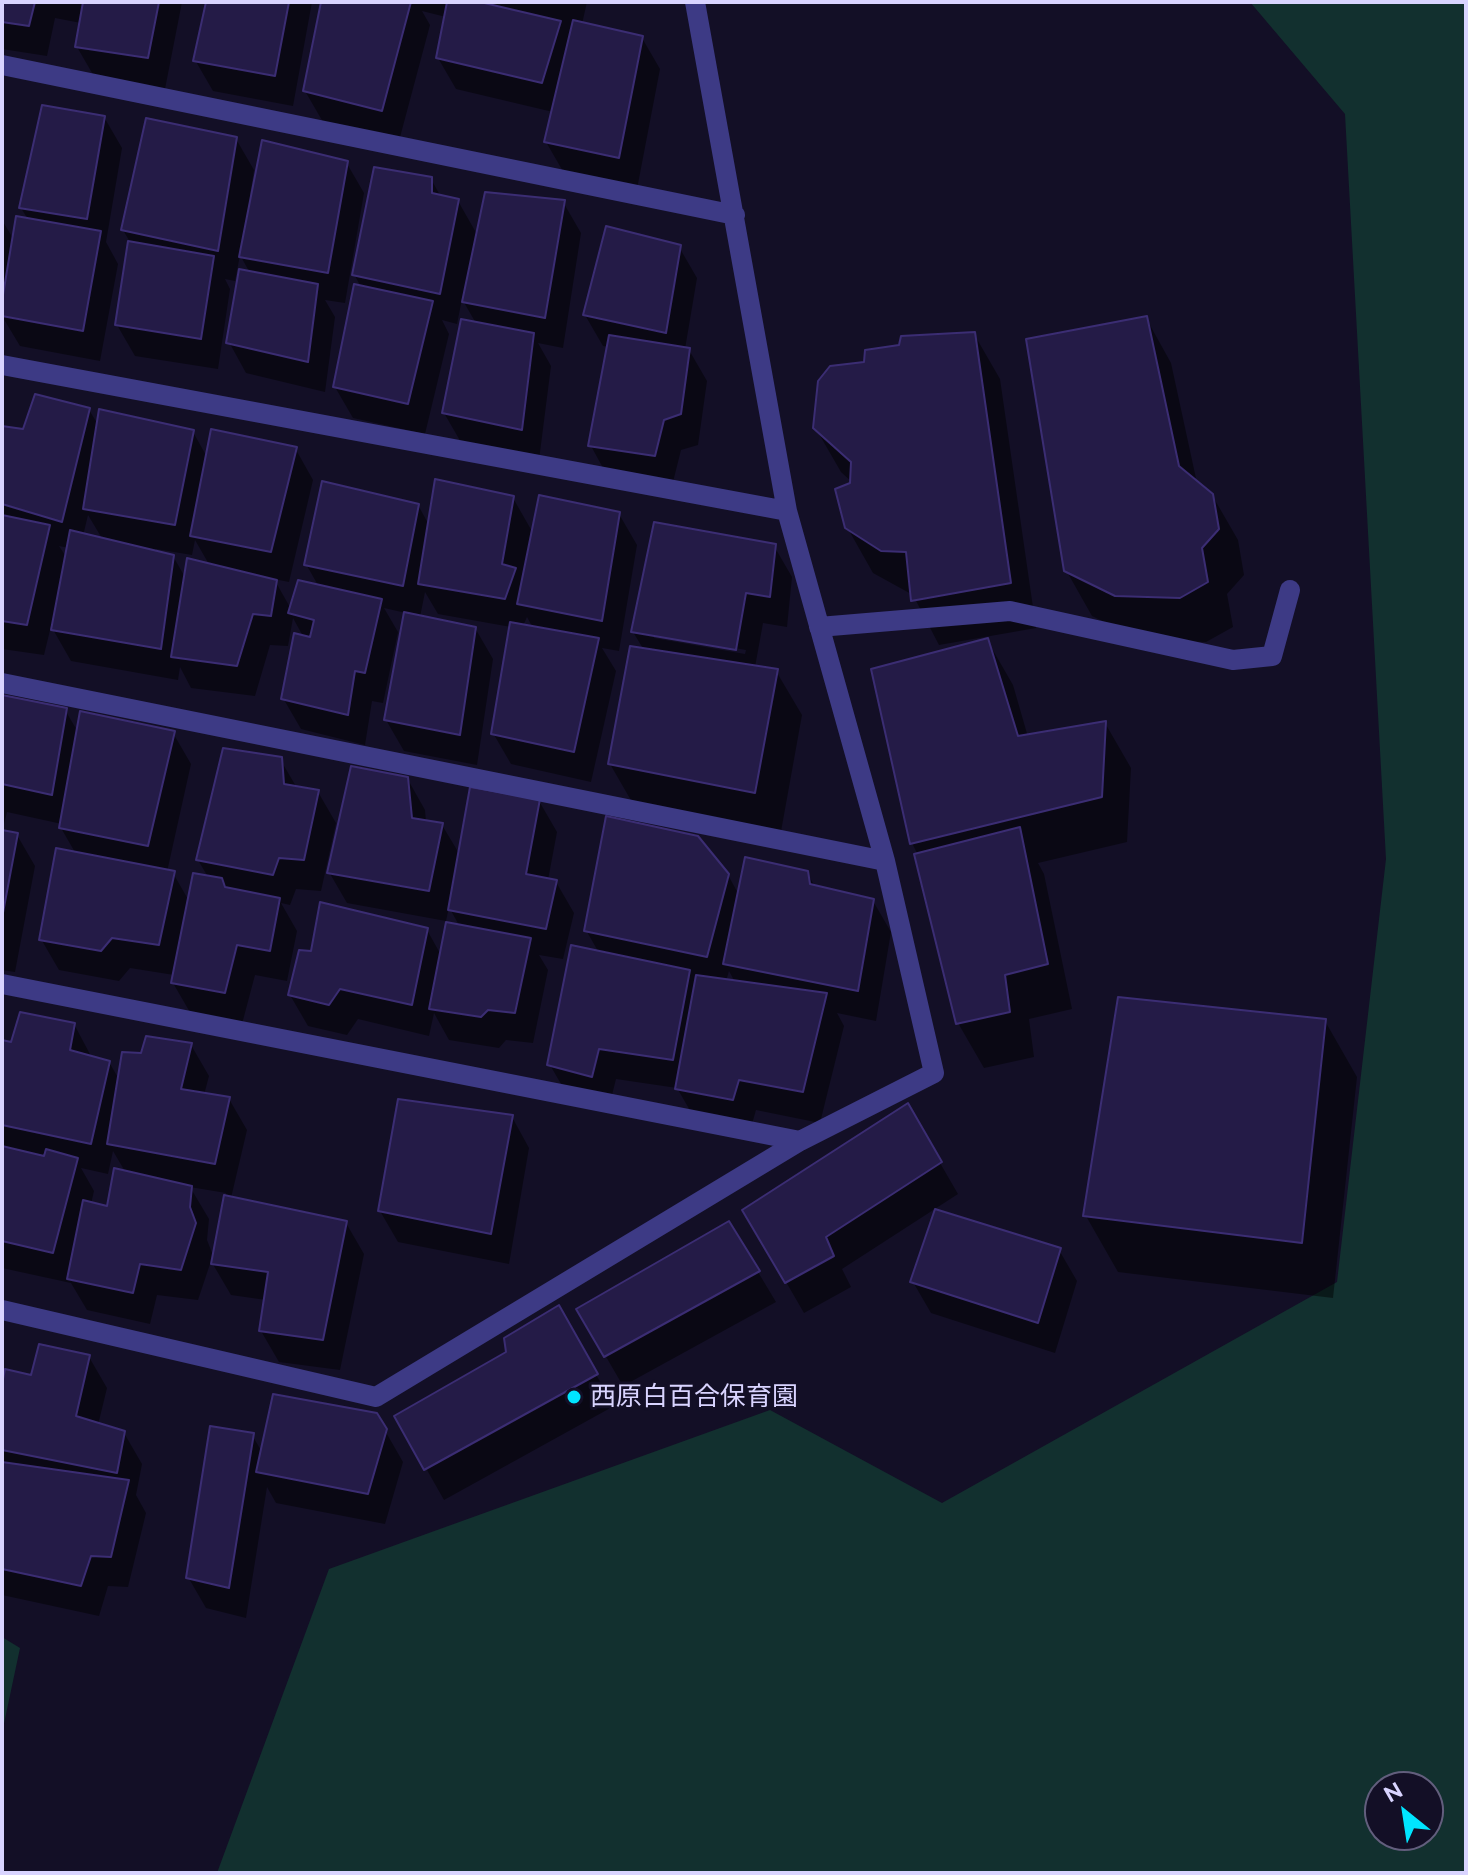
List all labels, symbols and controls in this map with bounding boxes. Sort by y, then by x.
place label: 西原白百合保育園 [590,1381,798,1413]
marker: 西原白百合保育園 [565,1388,583,1406]
north arrow [1364,1771,1444,1851]
text: N [1379,1776,1407,1807]

